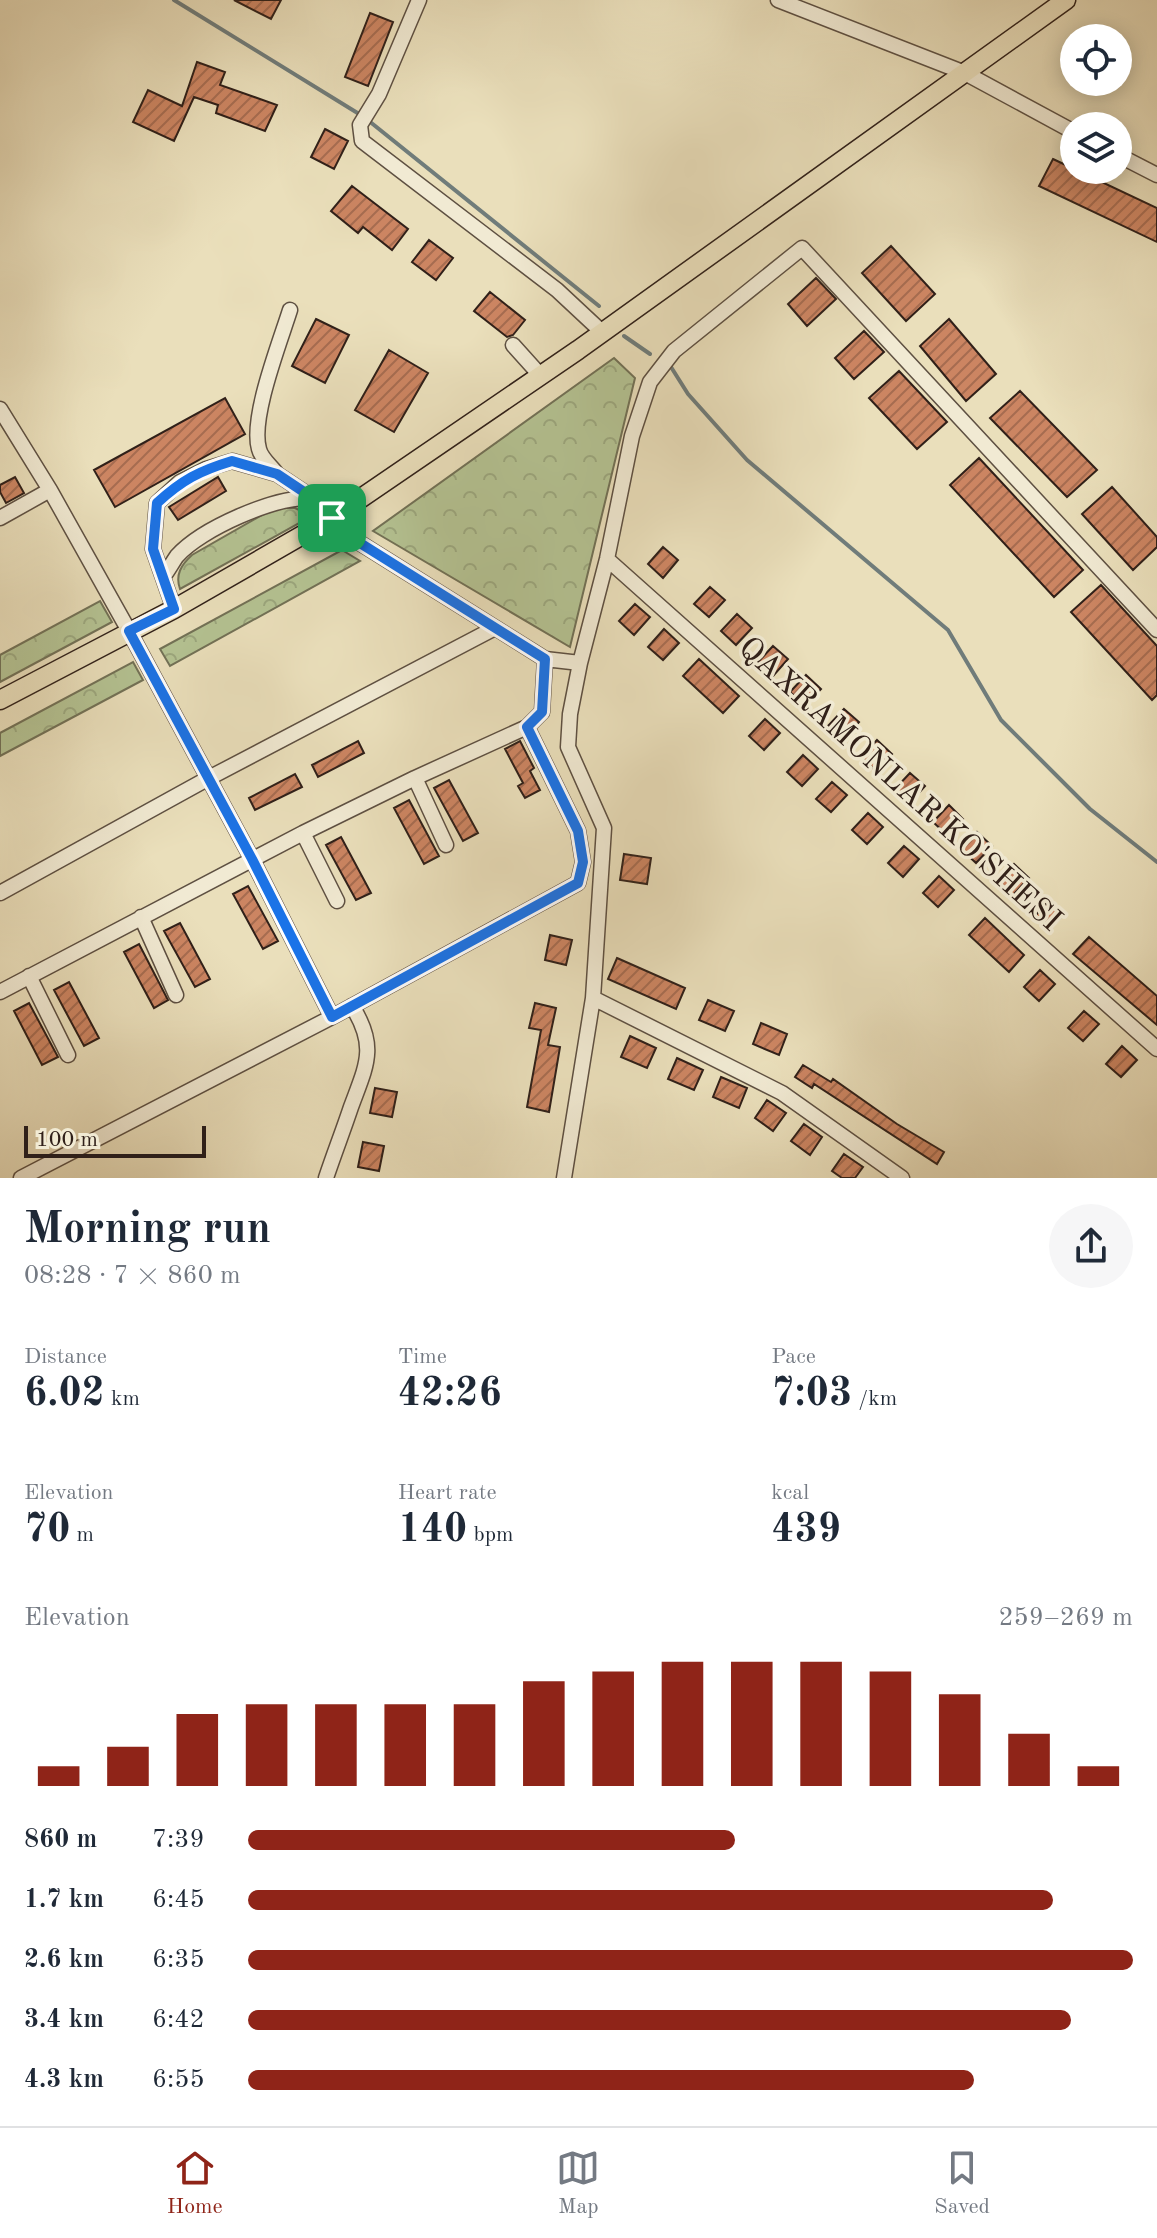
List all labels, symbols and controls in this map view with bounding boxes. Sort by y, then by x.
map controls [1060,24,1132,184]
button: locate [1060,24,1132,96]
button: layers [1060,112,1132,184]
pin [298,484,366,552]
icon: arrive [310,496,354,540]
street label: QAXRAMONLAR KO'SHESI [731,632,1067,938]
scale bar [24,1122,206,1158]
text: 100 m [36,1129,98,1151]
button: share [1049,1204,1133,1288]
text: Morning run [24,1208,271,1252]
text: 08:28 · 7 × 860 m [24,1263,241,1289]
text: Distance [24,1346,107,1368]
text: Time [398,1346,447,1368]
text: Pace [771,1346,816,1368]
text: 6.02 [24,1375,105,1415]
text: 42:26 [398,1375,502,1415]
text: 7:03 [771,1375,852,1415]
text: km [105,1388,140,1410]
text: /km [852,1388,897,1410]
text: Elevation [24,1482,114,1504]
text: Heart rate [398,1482,497,1504]
text: kcal [771,1482,809,1504]
text: 70 [24,1511,70,1551]
text: 140 [398,1511,467,1551]
text: 439 [771,1511,841,1551]
text: m [70,1524,94,1546]
text: bpm [467,1524,514,1546]
text: Elevation [24,1605,130,1631]
text: 259–269 m [998,1605,1133,1631]
text: 860 m [24,1827,97,1853]
text: 7:39 [152,1827,205,1853]
text: 1.7 km [24,1887,104,1913]
text: 6:45 [152,1887,205,1913]
text: 2.6 km [24,1947,104,1973]
text: 6:35 [152,1947,205,1973]
text: 3.4 km [24,2007,104,2033]
text: 6:42 [152,2007,205,2033]
text: 4.3 km [24,2067,104,2093]
text: 6:55 [152,2067,205,2093]
tab: Home [167,2146,223,2221]
tab: Map [556,2146,600,2221]
tab: Saved [934,2146,990,2221]

